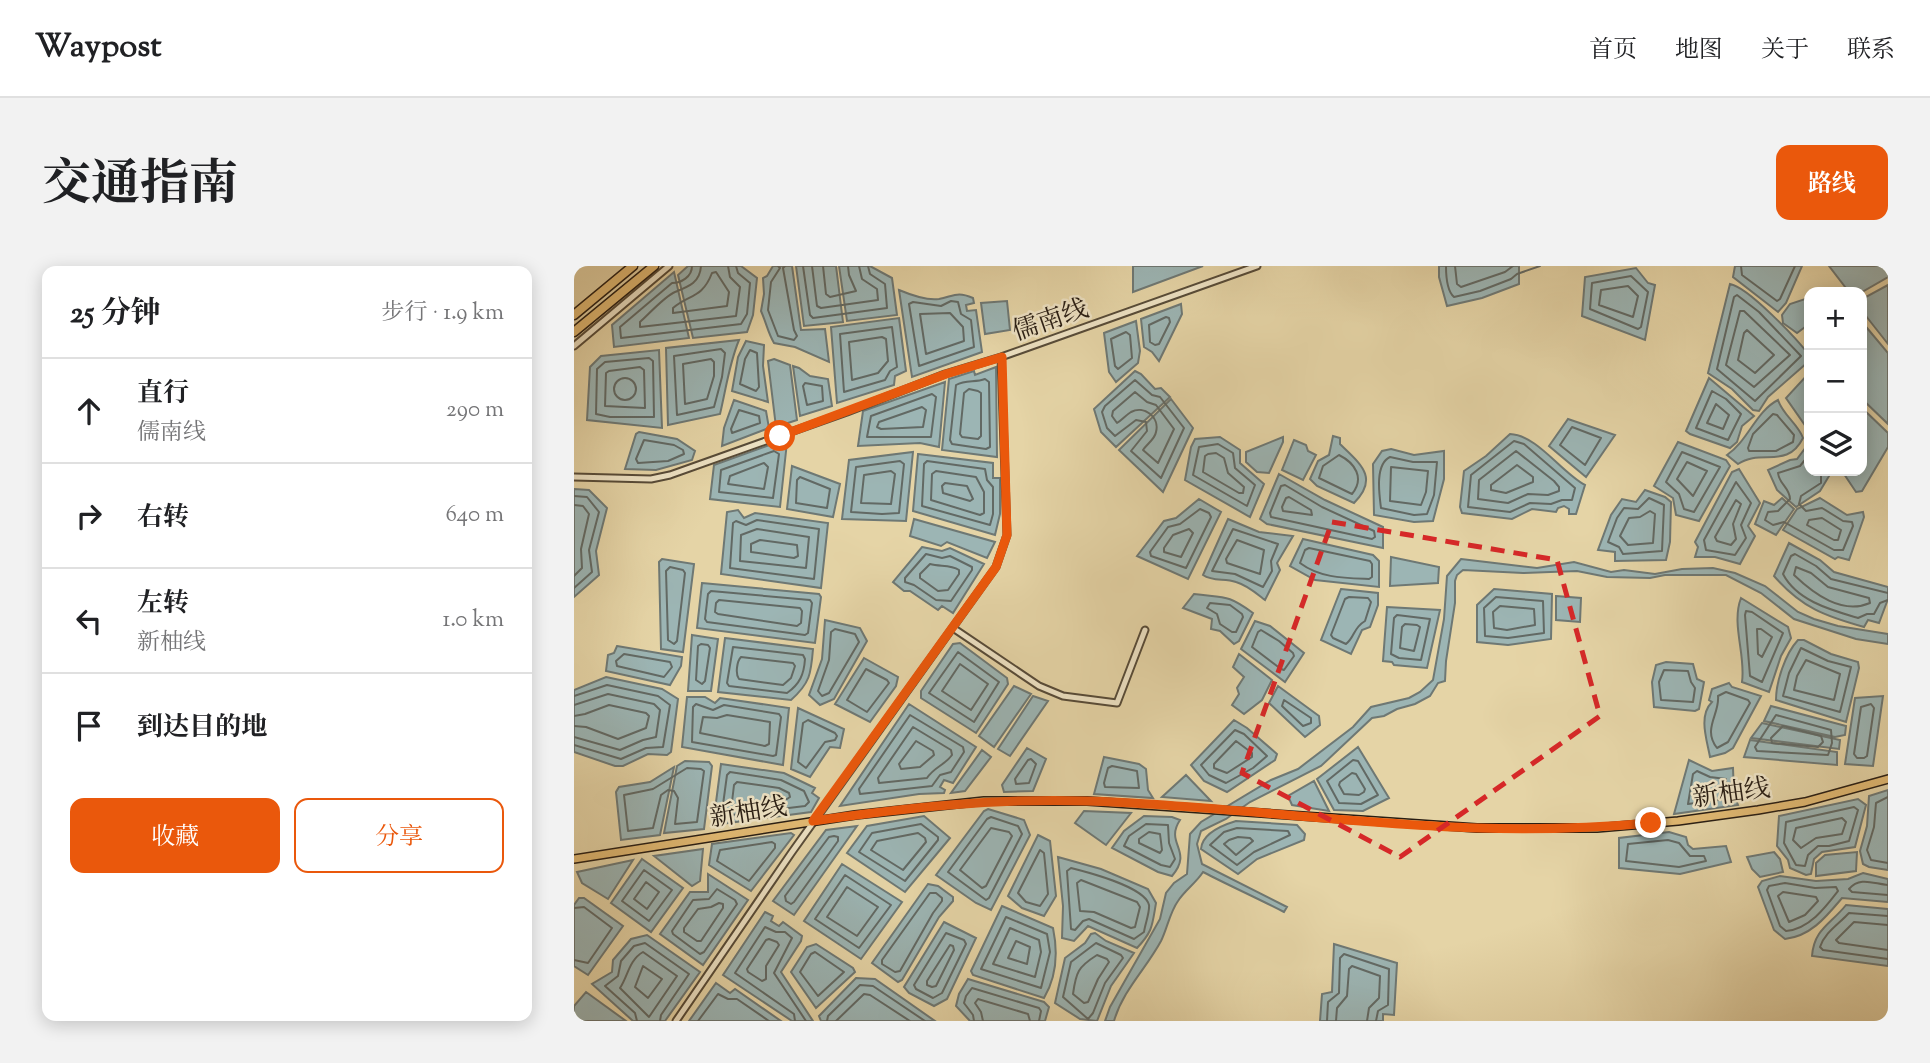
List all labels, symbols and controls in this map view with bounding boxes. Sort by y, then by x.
text: Waypost [35,24,162,72]
text: 首页 [1589,34,1637,68]
text: 地图 [1675,34,1723,68]
text: 关于 [1761,34,1809,68]
text: 联系 [1847,34,1895,68]
button: 路线 [1776,145,1888,220]
text: 交通指南 [42,152,238,222]
map controls [1804,287,1867,476]
button: + [1804,287,1867,350]
street label: 儒南线 [1008,291,1094,352]
text: 25 分钟 [70,293,161,336]
text: 步行 · 1.9 km [382,297,504,330]
button: − [1804,350,1867,413]
text: 直行 [137,376,189,413]
icon: ahead [70,392,108,430]
text: 290 m [446,394,504,427]
button: layers [1804,413,1867,476]
text: 儒南线 [137,417,206,450]
route start [764,420,795,451]
icon: right [70,497,108,535]
text: 640 m [446,499,504,532]
text: 右转 [137,500,189,537]
text: 左转 [137,586,189,623]
icon: left [70,602,108,640]
text: 1.0 km [442,604,504,637]
text: 新柚线 [137,627,206,660]
icon: arrive [70,707,108,745]
text: 到达目的地 [137,710,267,747]
street label: 新柚线 [1690,771,1773,818]
street label: 新柚线 [707,789,790,838]
button: 收藏 [70,798,280,873]
button: 分享 [294,798,504,873]
route end [1635,807,1666,838]

